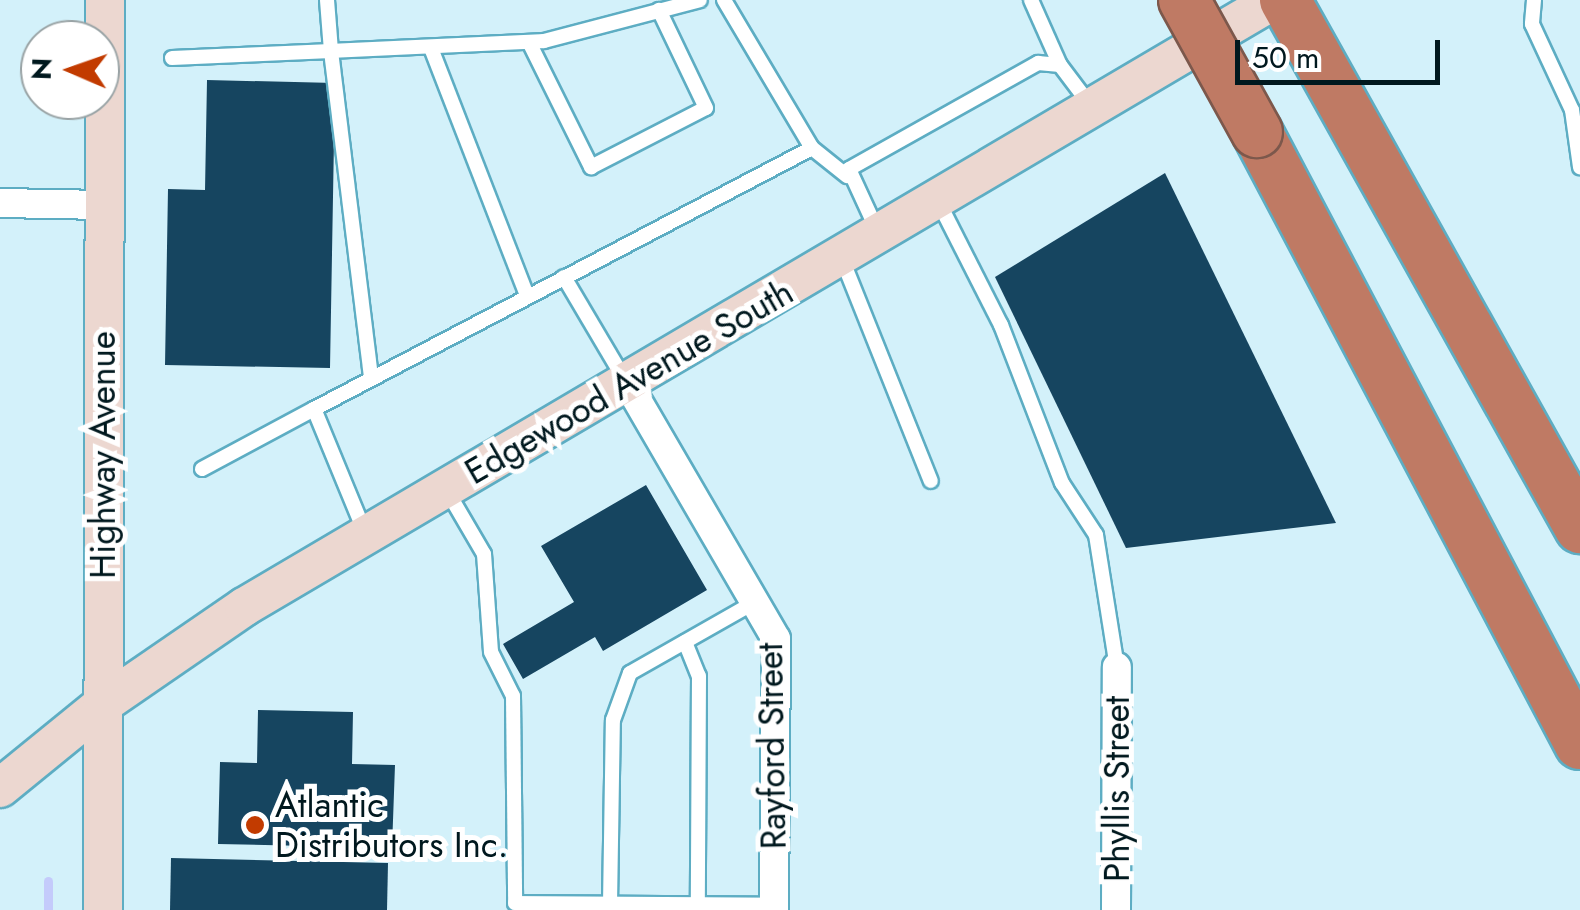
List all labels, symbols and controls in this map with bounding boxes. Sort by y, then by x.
north arrow [20,20,120,120]
scale bar [1240,20,1445,82]
text: 50 m [1252,36,1319,79]
text: N [21,57,62,81]
street label: Edgewood Avenue South [458,271,800,493]
street label: Highway Avenue [82,331,124,579]
street label: Rayford Street [749,642,795,850]
street label: Phyllis Street [1096,696,1138,882]
place label: Atlantic Distributors Inc. [275,784,508,866]
marker: Atlantic Distributors Inc. [244,814,266,836]

